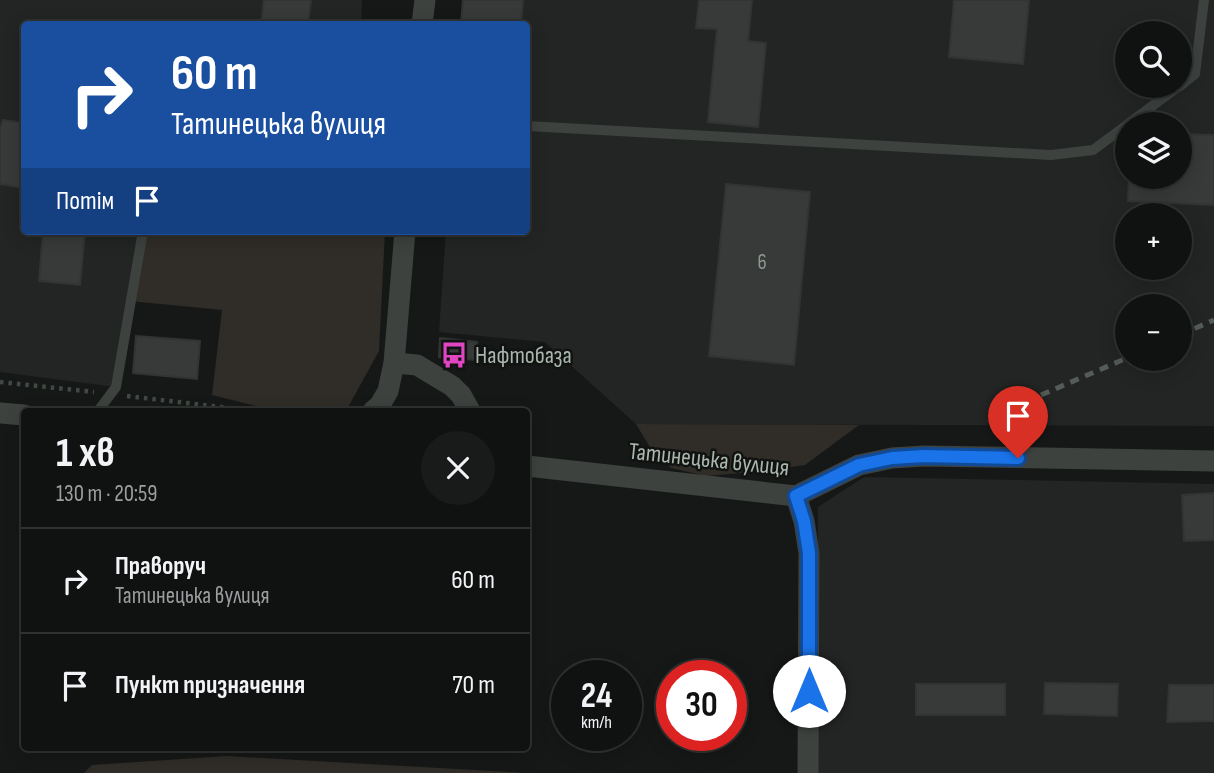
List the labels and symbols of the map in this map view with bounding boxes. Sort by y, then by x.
house number: 6 [757,250,767,275]
bus stop icon: Нафтобаза [439,340,469,370]
place label: Нафтобаза [475,341,572,370]
pin [988,386,1048,458]
street label: Татинецька вулиця [627,437,791,482]
position arrow [772,654,846,728]
speed limit sign: 30 [656,660,747,751]

